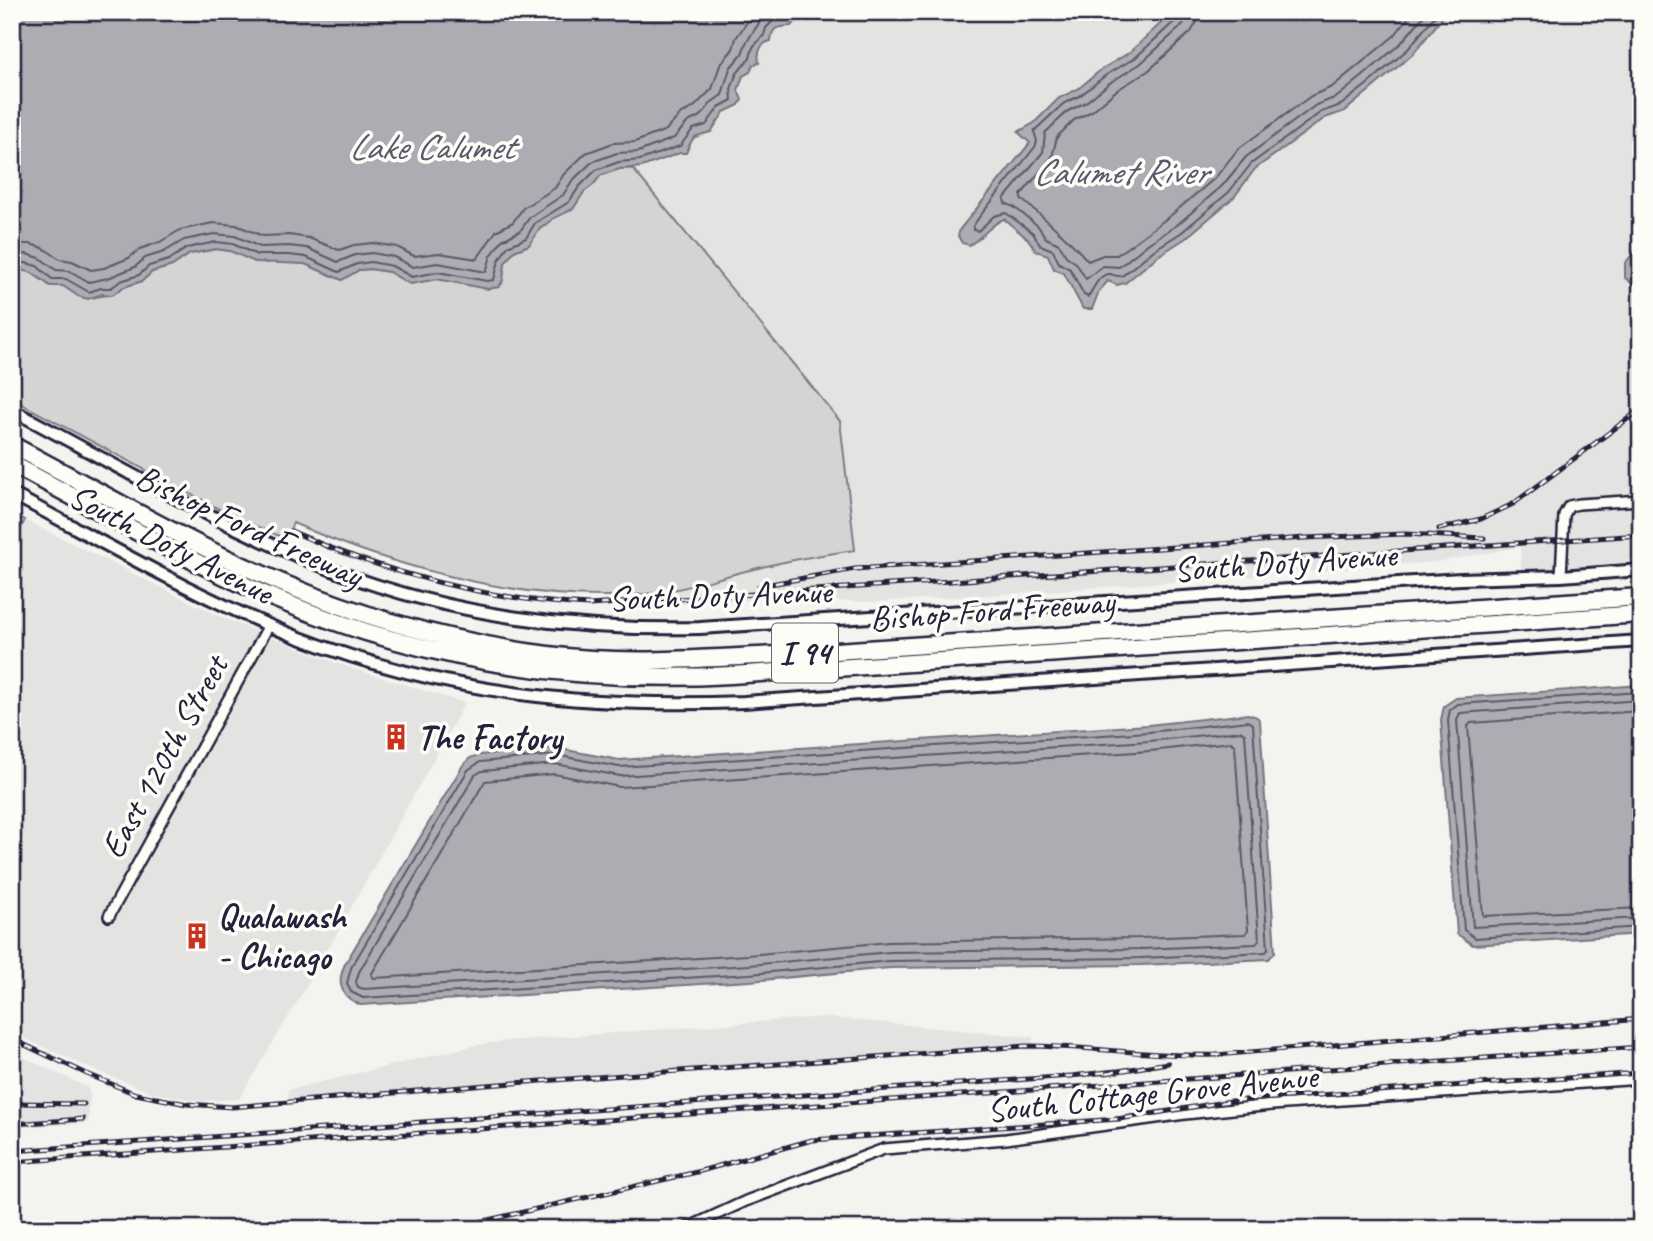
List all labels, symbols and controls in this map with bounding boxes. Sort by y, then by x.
water label: Lake Calumet [349,123,520,170]
water label: Calumet River [1033,148,1213,195]
street label: Bishop Ford Freeway [129,454,371,599]
street label: South Doty Avenue [61,473,283,616]
street label: South Doty Avenue [1172,532,1400,592]
street label: South Doty Avenue [608,569,835,621]
street label: Bishop Ford Freeway [868,579,1118,641]
road number: I 94 [772,624,838,682]
street label: East 120th Street [90,645,240,866]
place label: The Factory [417,715,565,760]
building icon: The Factory [381,722,411,752]
place label: Qualawash - Chicago [218,894,347,979]
building icon: Qualawash - Chicago [182,921,212,951]
street label: South Cottage Grove Avenue [985,1053,1322,1133]

